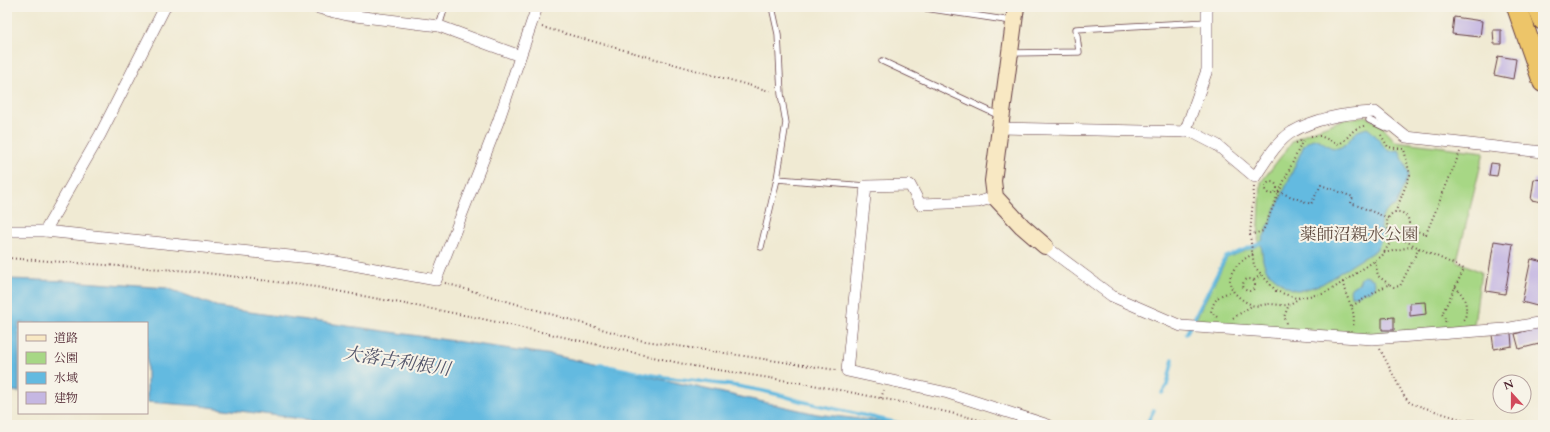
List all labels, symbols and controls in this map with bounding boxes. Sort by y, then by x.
park label: 薬師沼親水公園 [1300,223,1419,246]
legend [18,322,148,414]
text: 道路 [54,330,78,346]
water label: 大落古利根川 [342,341,454,383]
text: 公園 [54,350,78,366]
text: 水域 [54,370,78,386]
north arrow [1492,374,1532,414]
text: N [1501,376,1516,394]
text: 建物 [54,390,78,406]

